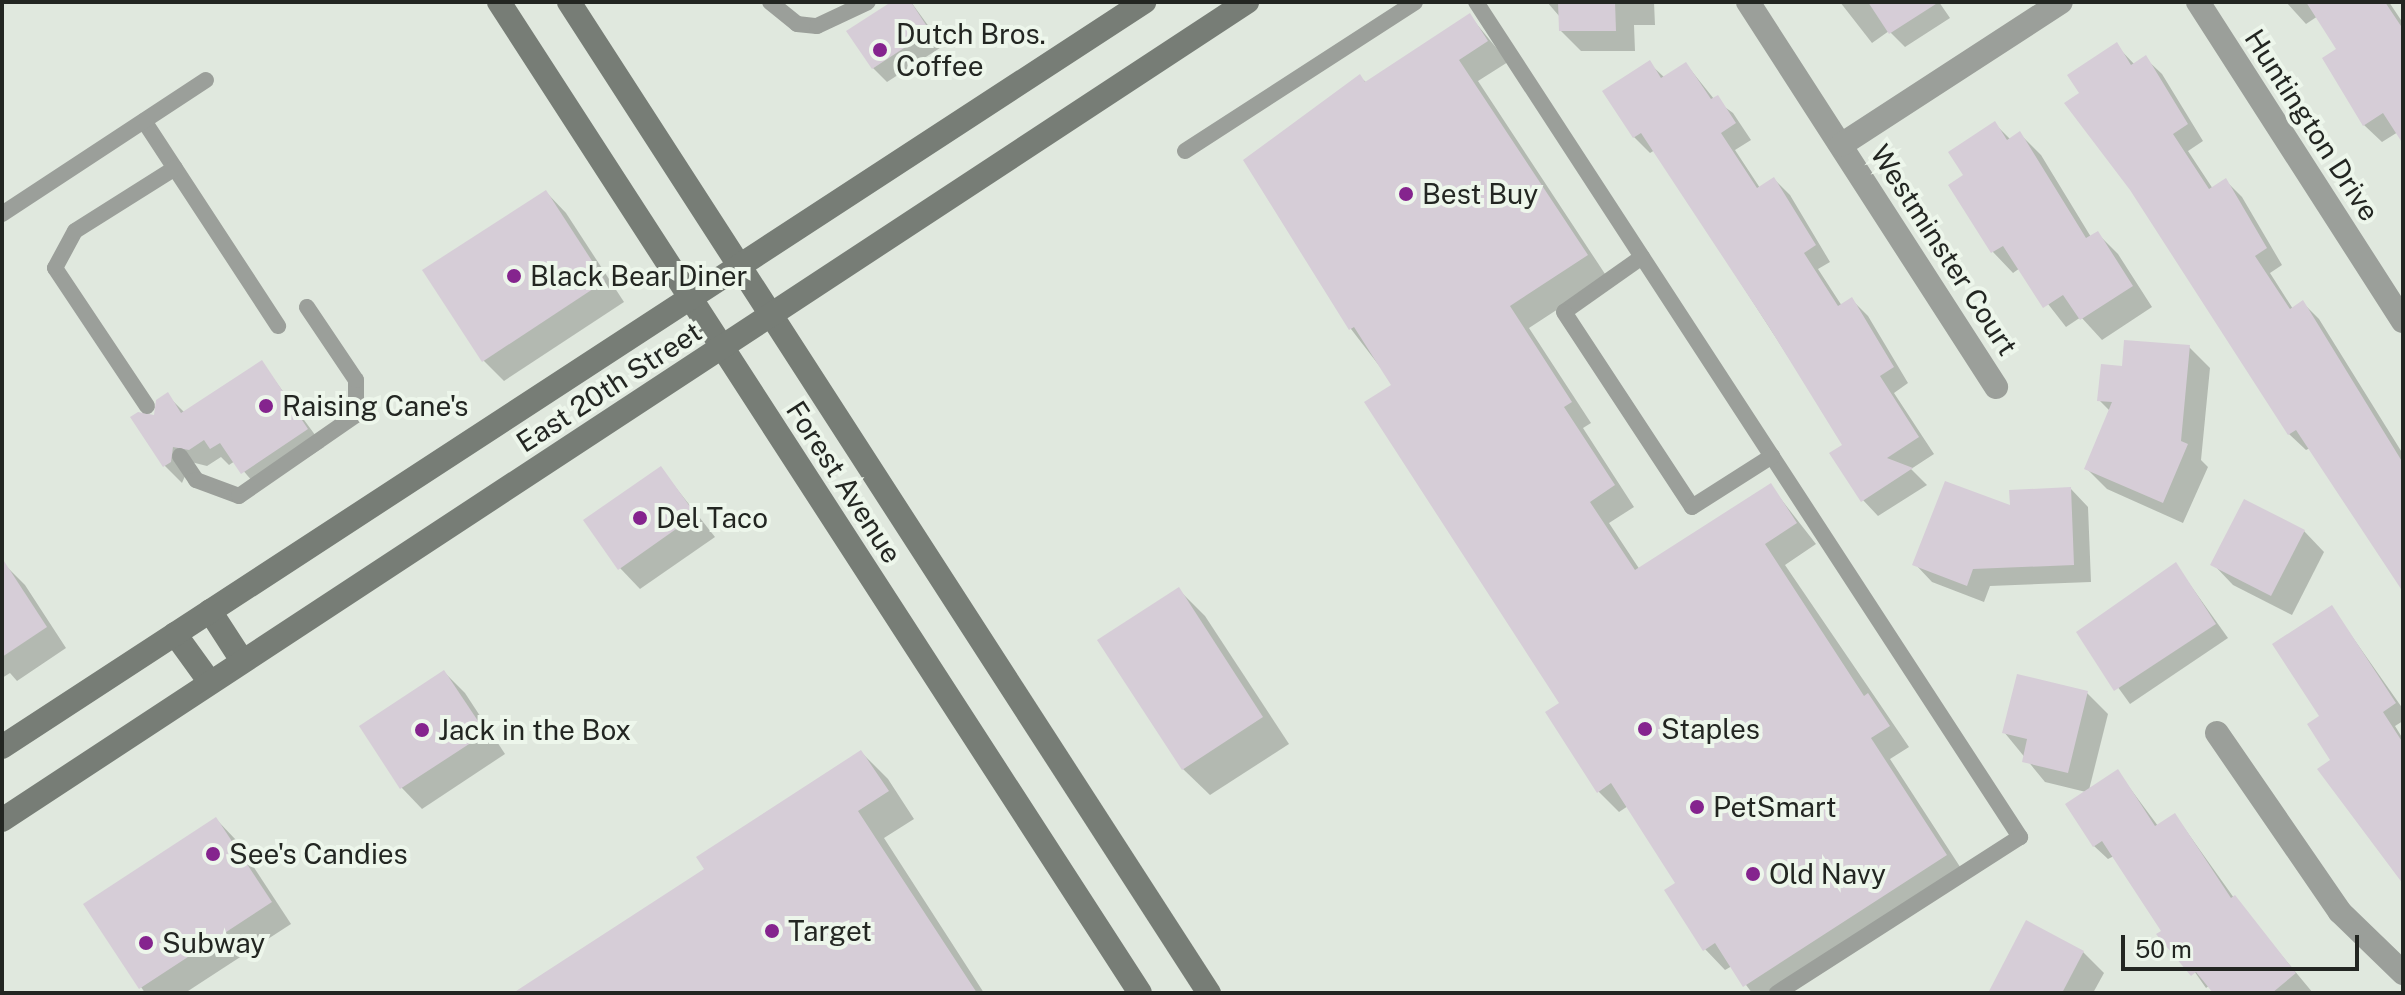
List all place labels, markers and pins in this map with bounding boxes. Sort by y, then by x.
place label: Dutch Bros. Coffee [896,17,1046,83]
marker: Dutch Bros. Coffee [871,41,889,59]
place label: Best Buy [1422,177,1538,211]
marker: Best Buy [1397,185,1415,203]
place label: Black Bear Diner [530,259,747,293]
marker: Black Bear Diner [505,267,523,285]
place label: Raising Cane's [282,389,468,423]
marker: Raising Cane's [257,397,275,415]
place label: Del Taco [656,501,768,535]
marker: Del Taco [631,509,649,527]
place label: Staples [1661,712,1760,746]
place label: Jack in the Box [438,713,631,747]
marker: Staples [1636,720,1654,738]
marker: Jack in the Box [413,721,431,739]
place label: PetSmart [1713,790,1837,824]
marker: PetSmart [1688,798,1706,816]
place label: See's Candies [229,837,408,871]
marker: See's Candies [204,845,222,863]
place label: Old Navy [1769,857,1886,891]
marker: Old Navy [1744,865,1762,883]
place label: Target [788,914,872,948]
marker: Target [763,922,781,940]
place label: Subway [162,926,265,960]
marker: Subway [137,934,155,952]

